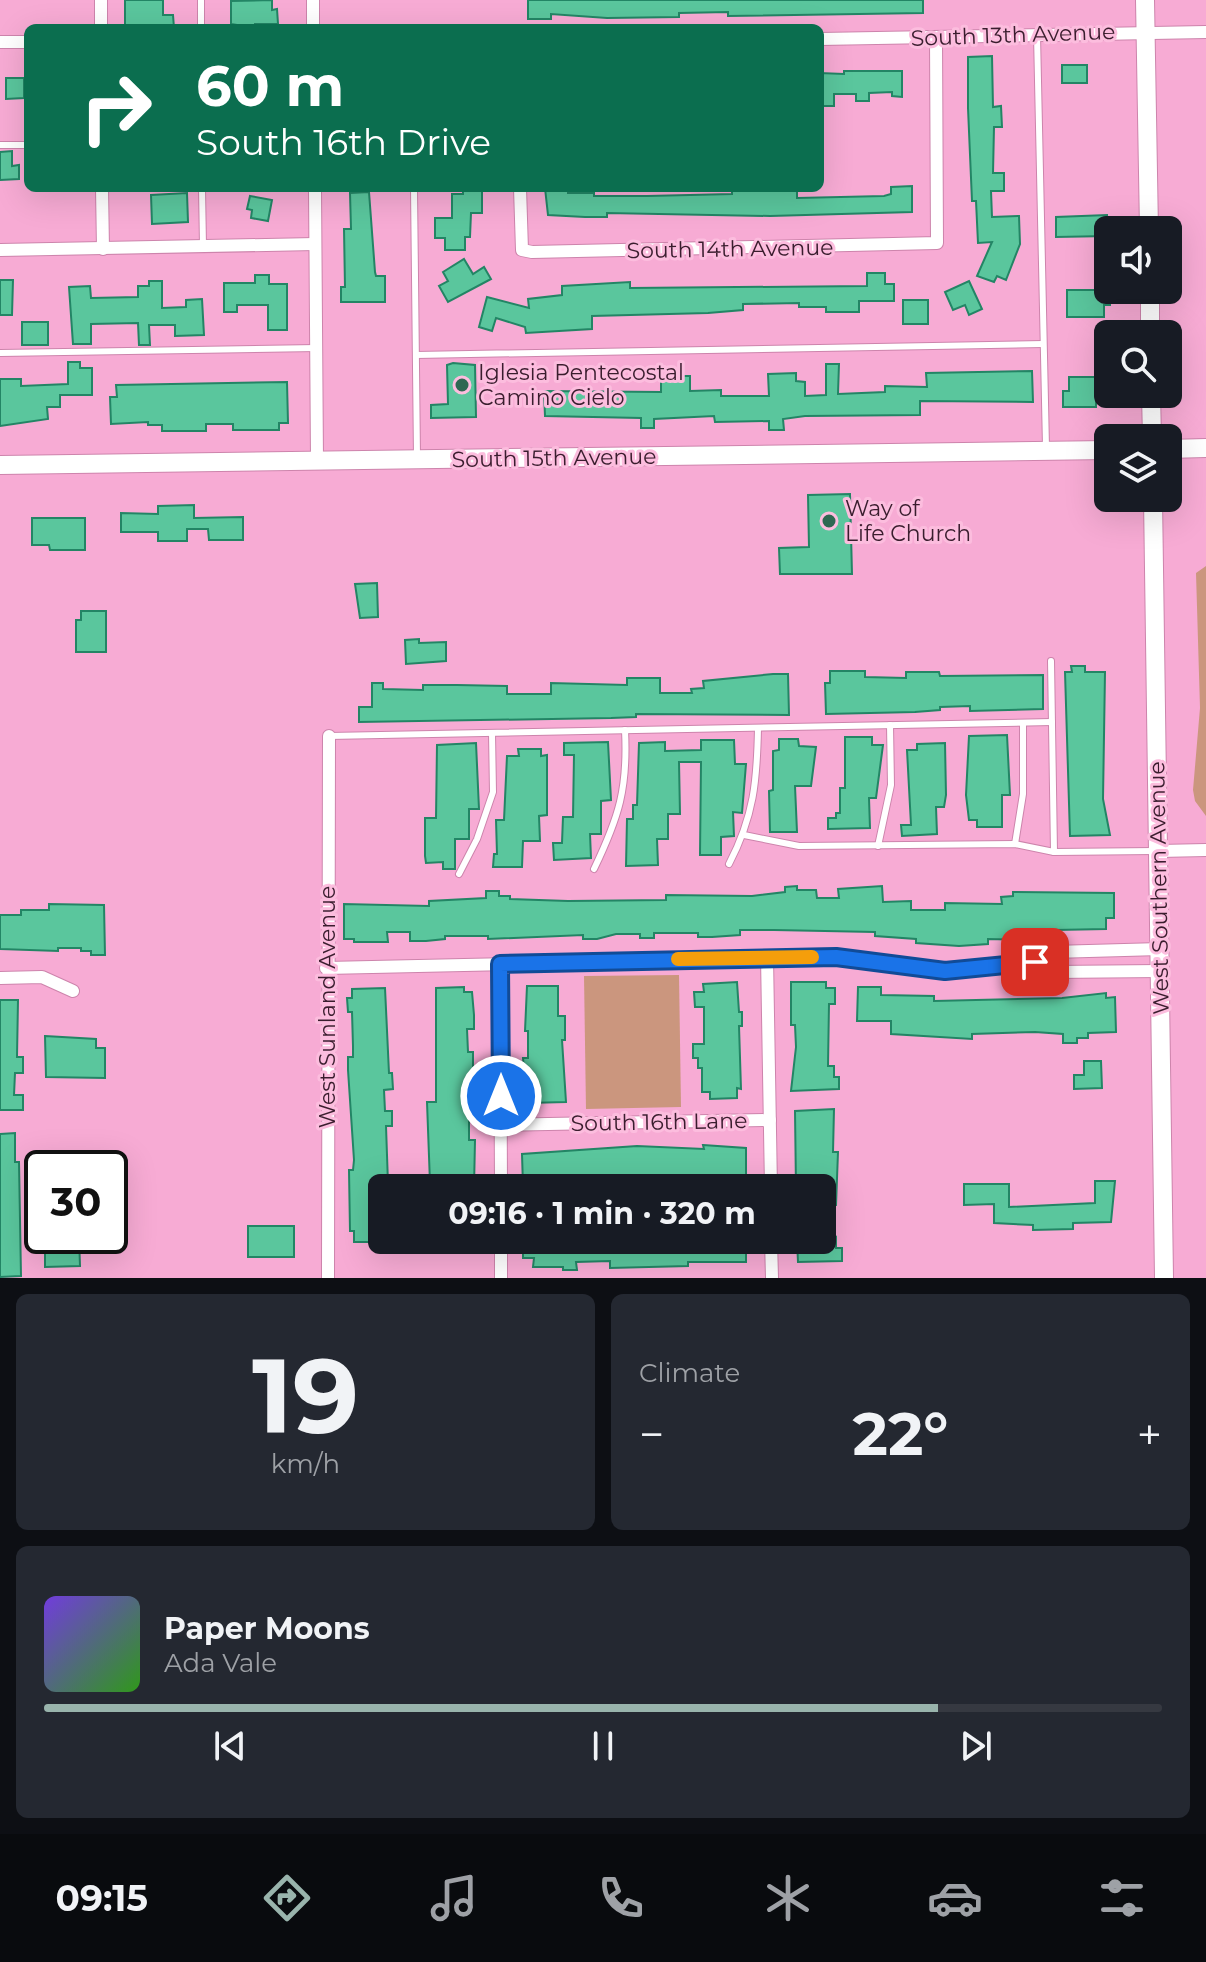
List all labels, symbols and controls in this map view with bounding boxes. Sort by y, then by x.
street label: South 13th Avenue [910,18,1116,52]
text: 60 m [196,52,344,120]
icon: right [64,56,168,160]
text: South 16th Drive [196,120,491,164]
map controls [1094,216,1182,512]
button: sound [1094,216,1182,304]
street label: South 14th Avenue [626,234,834,264]
button: search [1094,320,1182,408]
place label: Iglesia Pentecostal Camino Cielo [478,359,684,411]
marker: Iglesia Pentecostal Camino Cielo [453,376,471,394]
button: layers [1094,424,1182,512]
street label: South 15th Avenue [451,443,657,473]
place label: Way of Life Church [845,495,971,547]
marker: Way of Life Church [820,512,838,530]
street label: West Southern Avenue [1143,761,1175,1015]
street label: West Sunland Avenue [314,886,341,1128]
pin [1001,928,1069,996]
icon: arrive [1013,940,1057,984]
position arrow [459,1054,543,1138]
street label: South 16th Lane [570,1107,748,1137]
speed limit sign: 30 [24,1150,128,1254]
text: 09:16 · 1 min · 320 m [448,1195,756,1232]
text: 19 [252,1332,359,1459]
text: Climate [639,1357,740,1389]
text: 22° [853,1397,948,1470]
text: − [639,1407,664,1461]
text: + [1137,1407,1162,1461]
text: km/h [271,1448,340,1480]
text: Paper Moons [164,1610,370,1647]
text: Ada Vale [164,1647,277,1679]
icon: previous [208,1724,252,1768]
icon: pause [581,1724,625,1768]
icon: next [954,1724,998,1768]
icon: directions [259,1870,315,1926]
icon: music [426,1870,482,1926]
icon: phone [593,1870,649,1926]
icon: climate [760,1870,816,1926]
icon: car [927,1870,983,1926]
icon: filters [1094,1870,1150,1926]
text: 09:15 [56,1876,148,1920]

